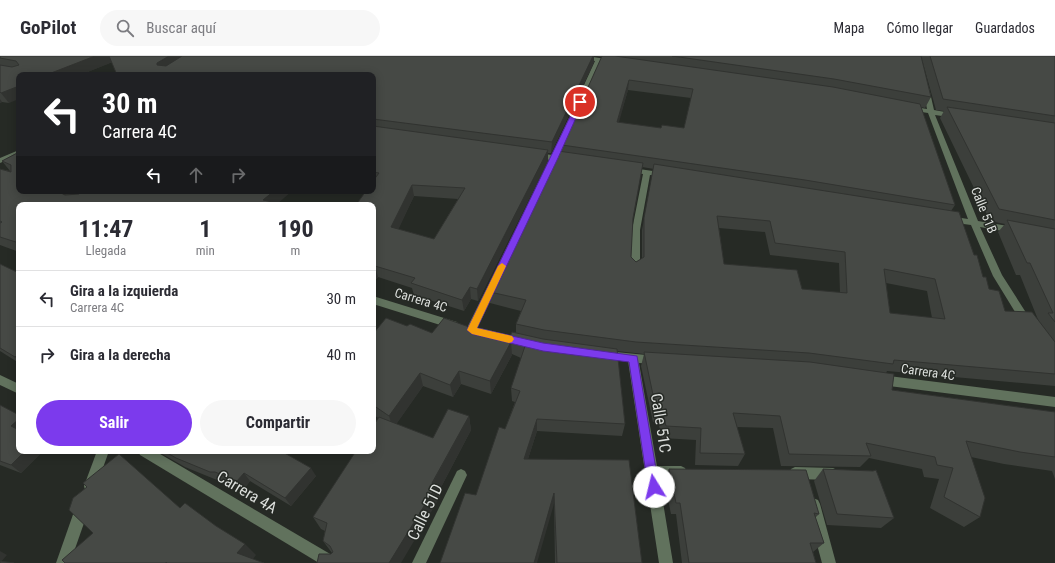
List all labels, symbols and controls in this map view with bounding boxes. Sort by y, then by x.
search box [100,10,380,46]
text: GoPilot [20,16,76,39]
icon: search [114,17,136,39]
text: Buscar aquí [146,19,216,37]
text: Mapa [834,20,865,36]
text: Cómo llegar [887,20,953,36]
text: Guardados [975,20,1035,36]
pin [563,85,597,119]
text: 30 m [102,87,158,120]
icon: left [36,88,88,140]
icon: arrive [569,91,591,113]
text: Carrera 4C [102,121,177,142]
icon: left [143,164,165,186]
icon: ahead [185,164,207,186]
icon: right [227,164,249,186]
street label: Calle 51B [968,185,1000,235]
text: 11:47 [78,215,133,243]
text: 1 [199,215,211,243]
text: 190 [277,215,314,243]
text: Llegada [86,243,126,258]
text: min [196,243,215,258]
text: m [291,243,300,258]
text: Gira a la izquierda [70,282,178,300]
street label: Carrera 4C [393,285,449,315]
icon: left [36,288,58,310]
text: 30 m [326,290,356,308]
text: Carrera 4C [70,300,124,315]
icon: right [36,344,58,366]
text: Gira a la derecha [70,346,171,364]
text: 40 m [326,346,356,364]
street label: Carrera 4C [900,361,956,383]
street label: Calle 51C [647,392,675,454]
button: Salir [36,400,192,446]
button: Compartir [200,400,356,446]
position arrow [633,466,675,508]
street label: Carrera 4A [213,467,281,517]
street label: Calle 51D [403,481,447,543]

